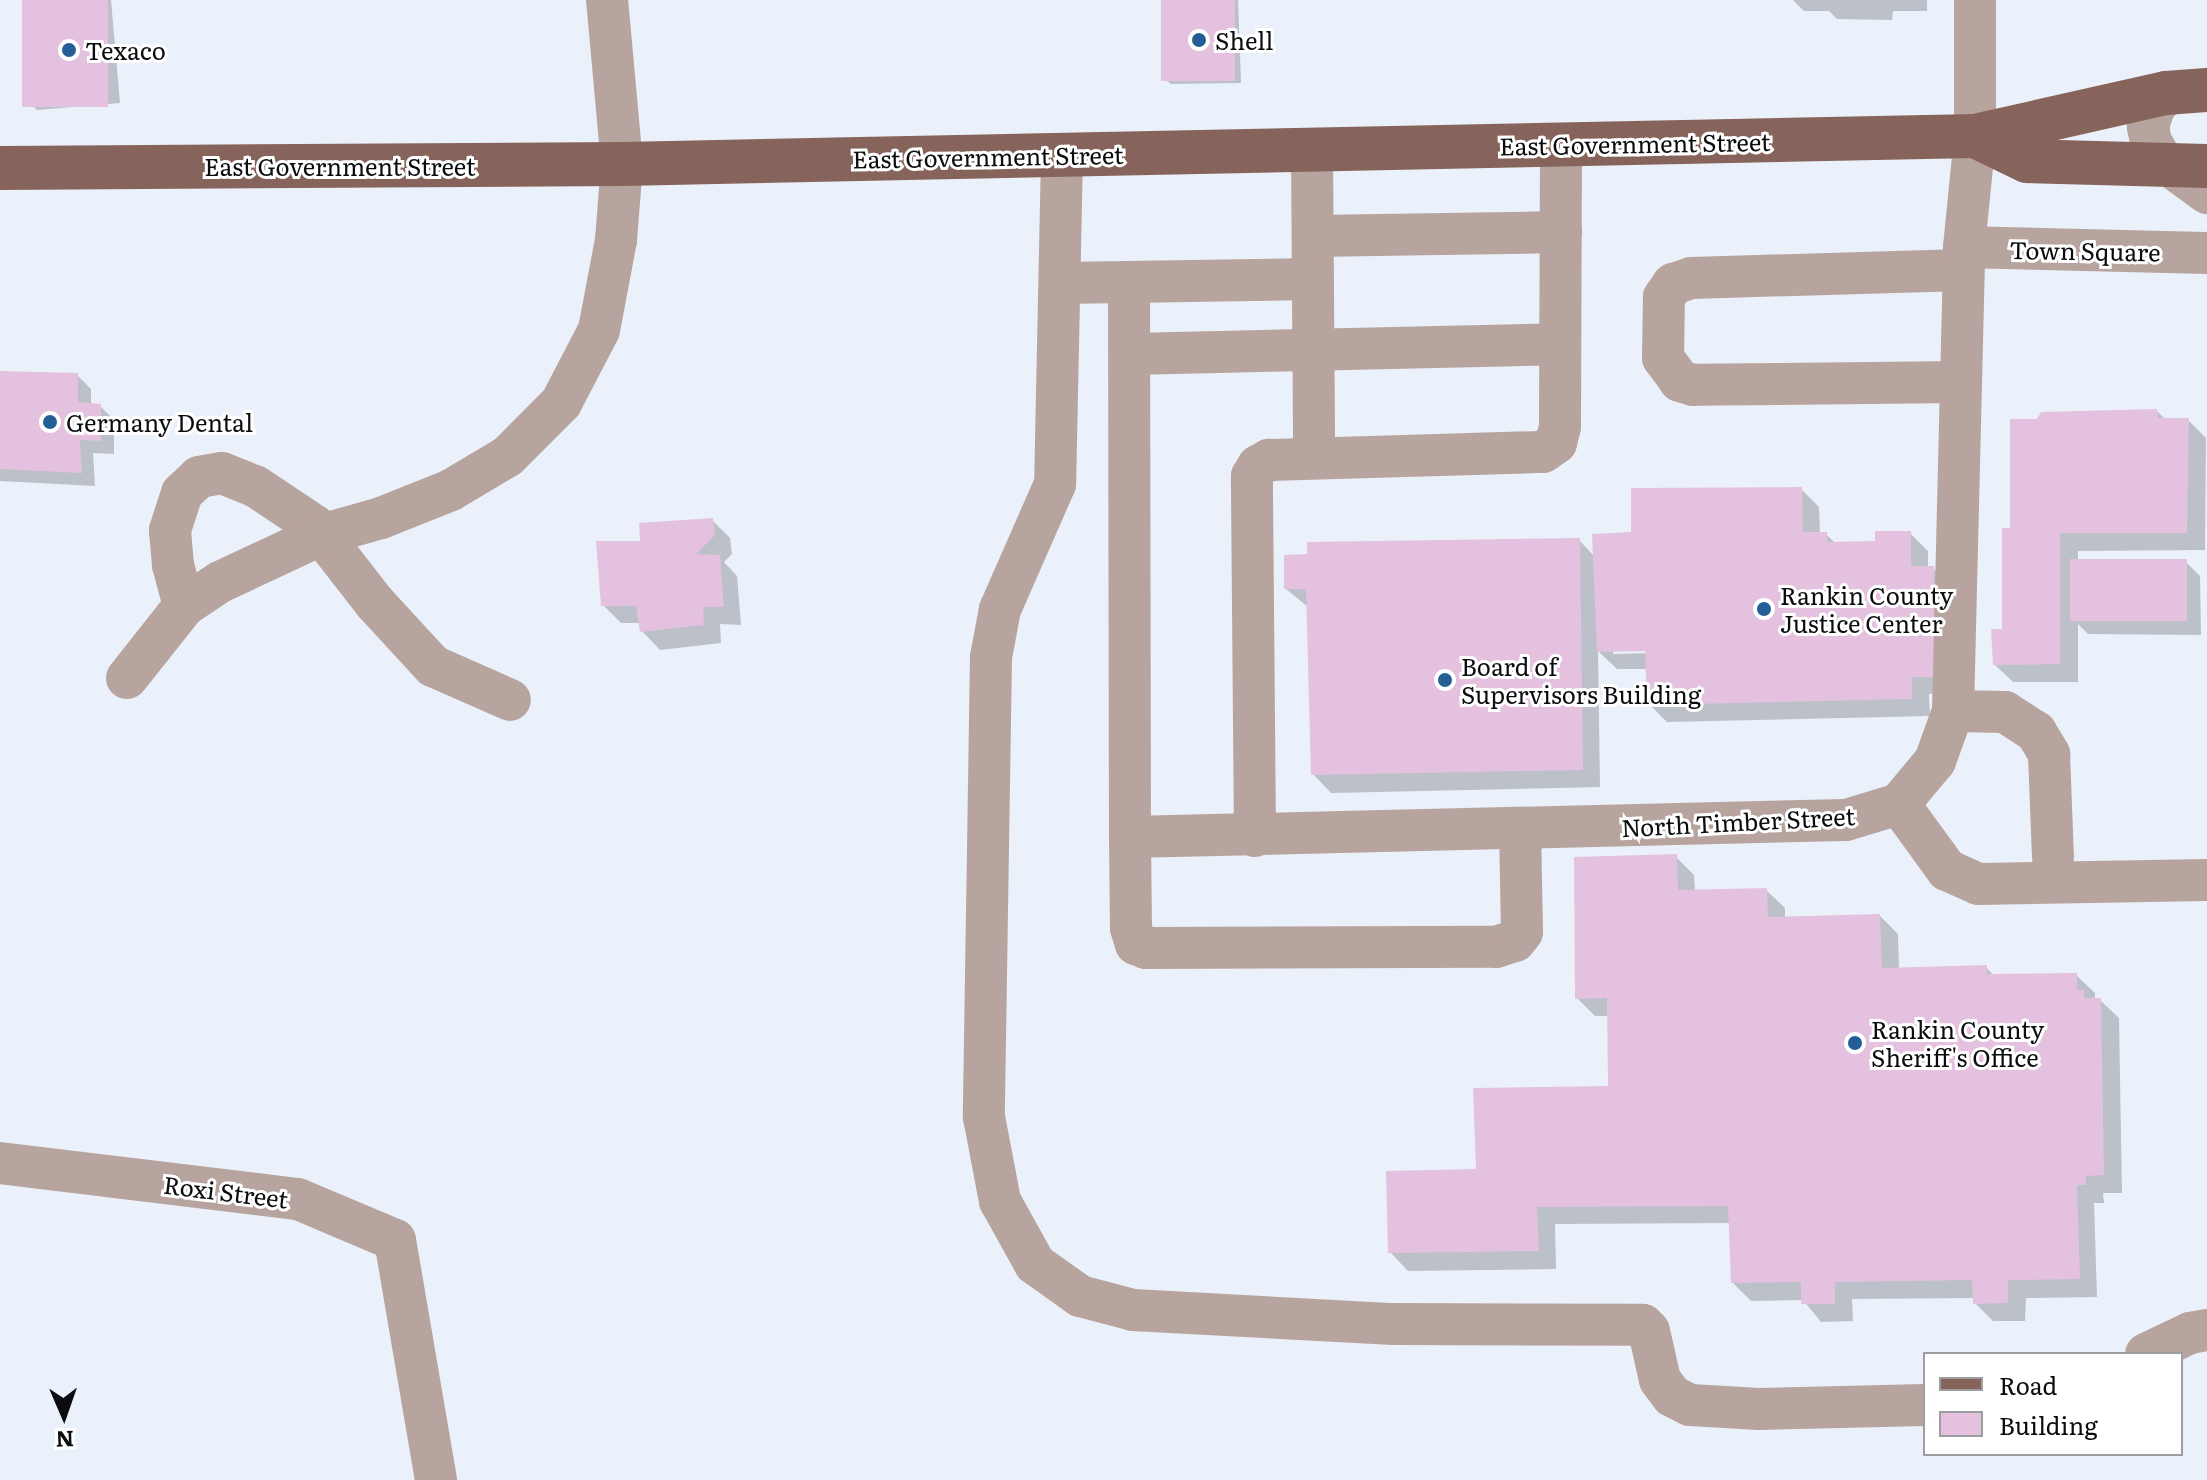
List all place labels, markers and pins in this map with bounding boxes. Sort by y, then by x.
place label: Shell [1215,26,1273,54]
marker: Shell [1190,31,1208,49]
place label: Texaco [85,36,166,64]
marker: Texaco [60,41,78,59]
place label: Germany Dental [66,408,253,436]
marker: Germany Dental [41,413,59,431]
place label: Rankin County Justice Center [1780,581,1953,637]
marker: Rankin County Justice Center [1755,600,1773,618]
place label: Board of Supervisors Building [1461,652,1701,708]
marker: Board of Supervisors Building [1436,671,1454,689]
place label: Rankin County Sheriff's Office [1871,1015,2044,1071]
marker: Rankin County Sheriff's Office [1846,1034,1864,1052]

